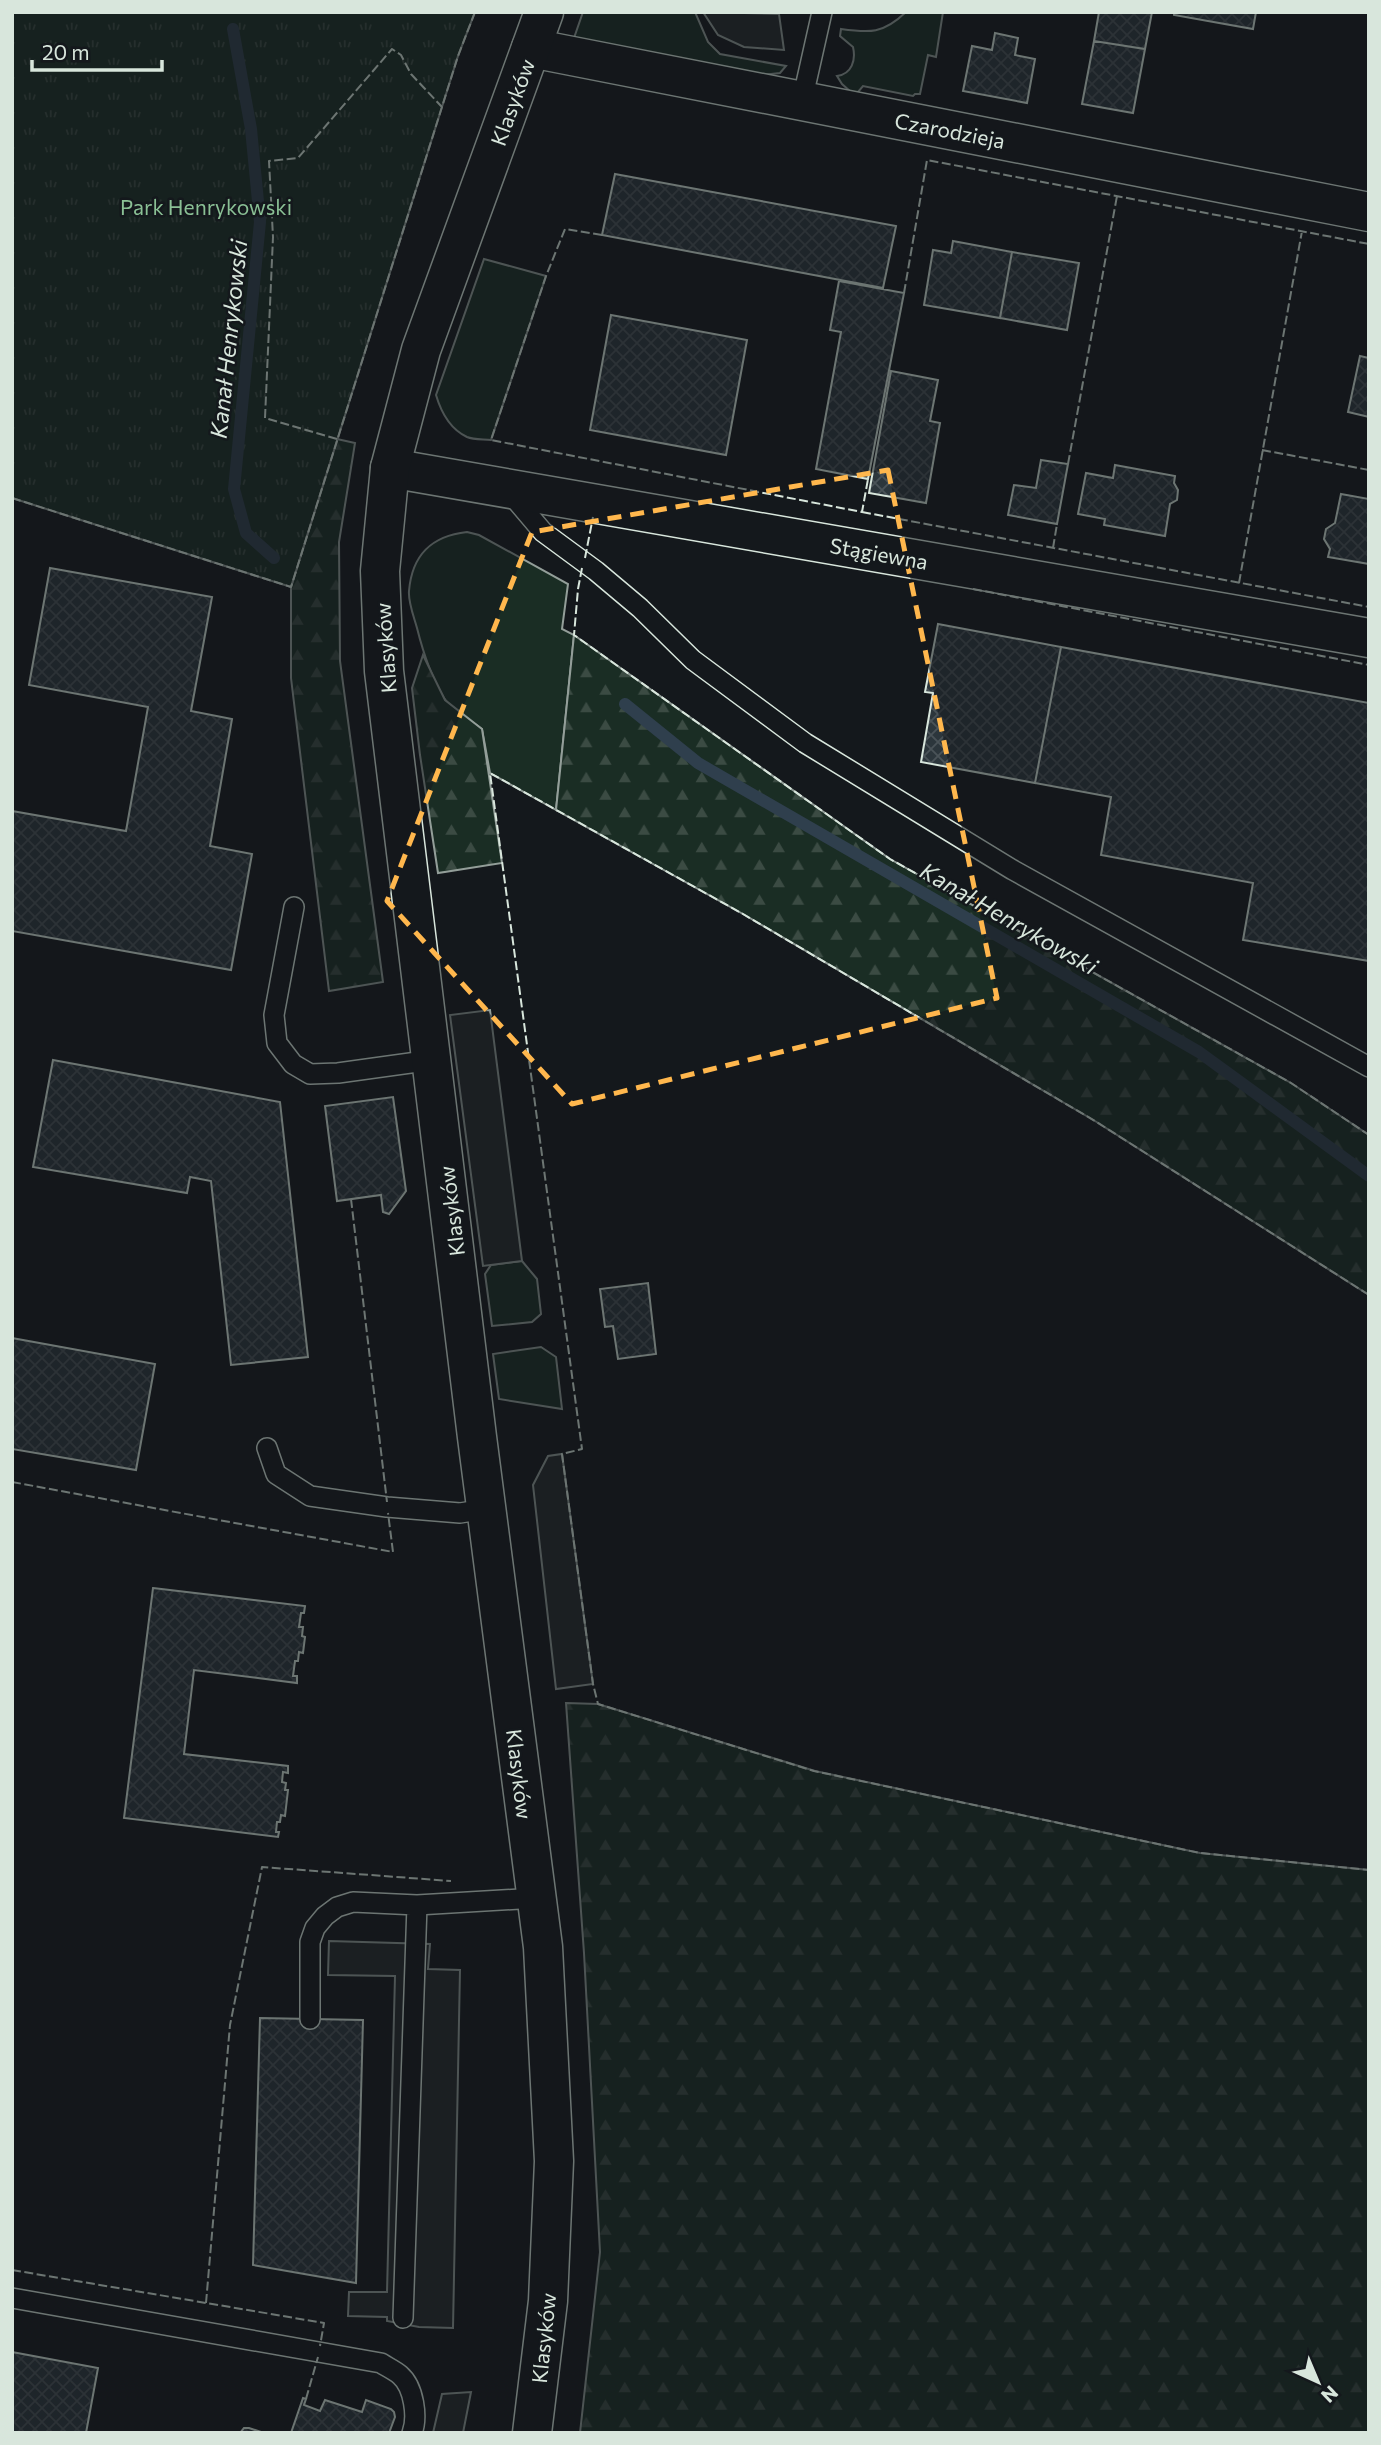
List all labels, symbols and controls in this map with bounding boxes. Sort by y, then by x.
scale bar [32,28,161,72]
text: 20 m [42,39,90,64]
street label: Klasyków [485,55,539,149]
street label: Czarodzieja [893,107,1007,153]
park label: Park Henrykowski [120,194,292,219]
water label: Kanał Henrykowski [204,237,252,440]
street label: Stągiewna [828,532,930,574]
street label: Klasyków [369,602,401,694]
water label: Kanał Henrykowski [915,856,1103,981]
street label: Klasyków [433,1164,469,1257]
street label: Klasyków [502,1728,538,1821]
street label: Klasyków [526,2292,560,2384]
north arrow [1283,2347,1353,2417]
text: N [1317,2381,1343,2408]

